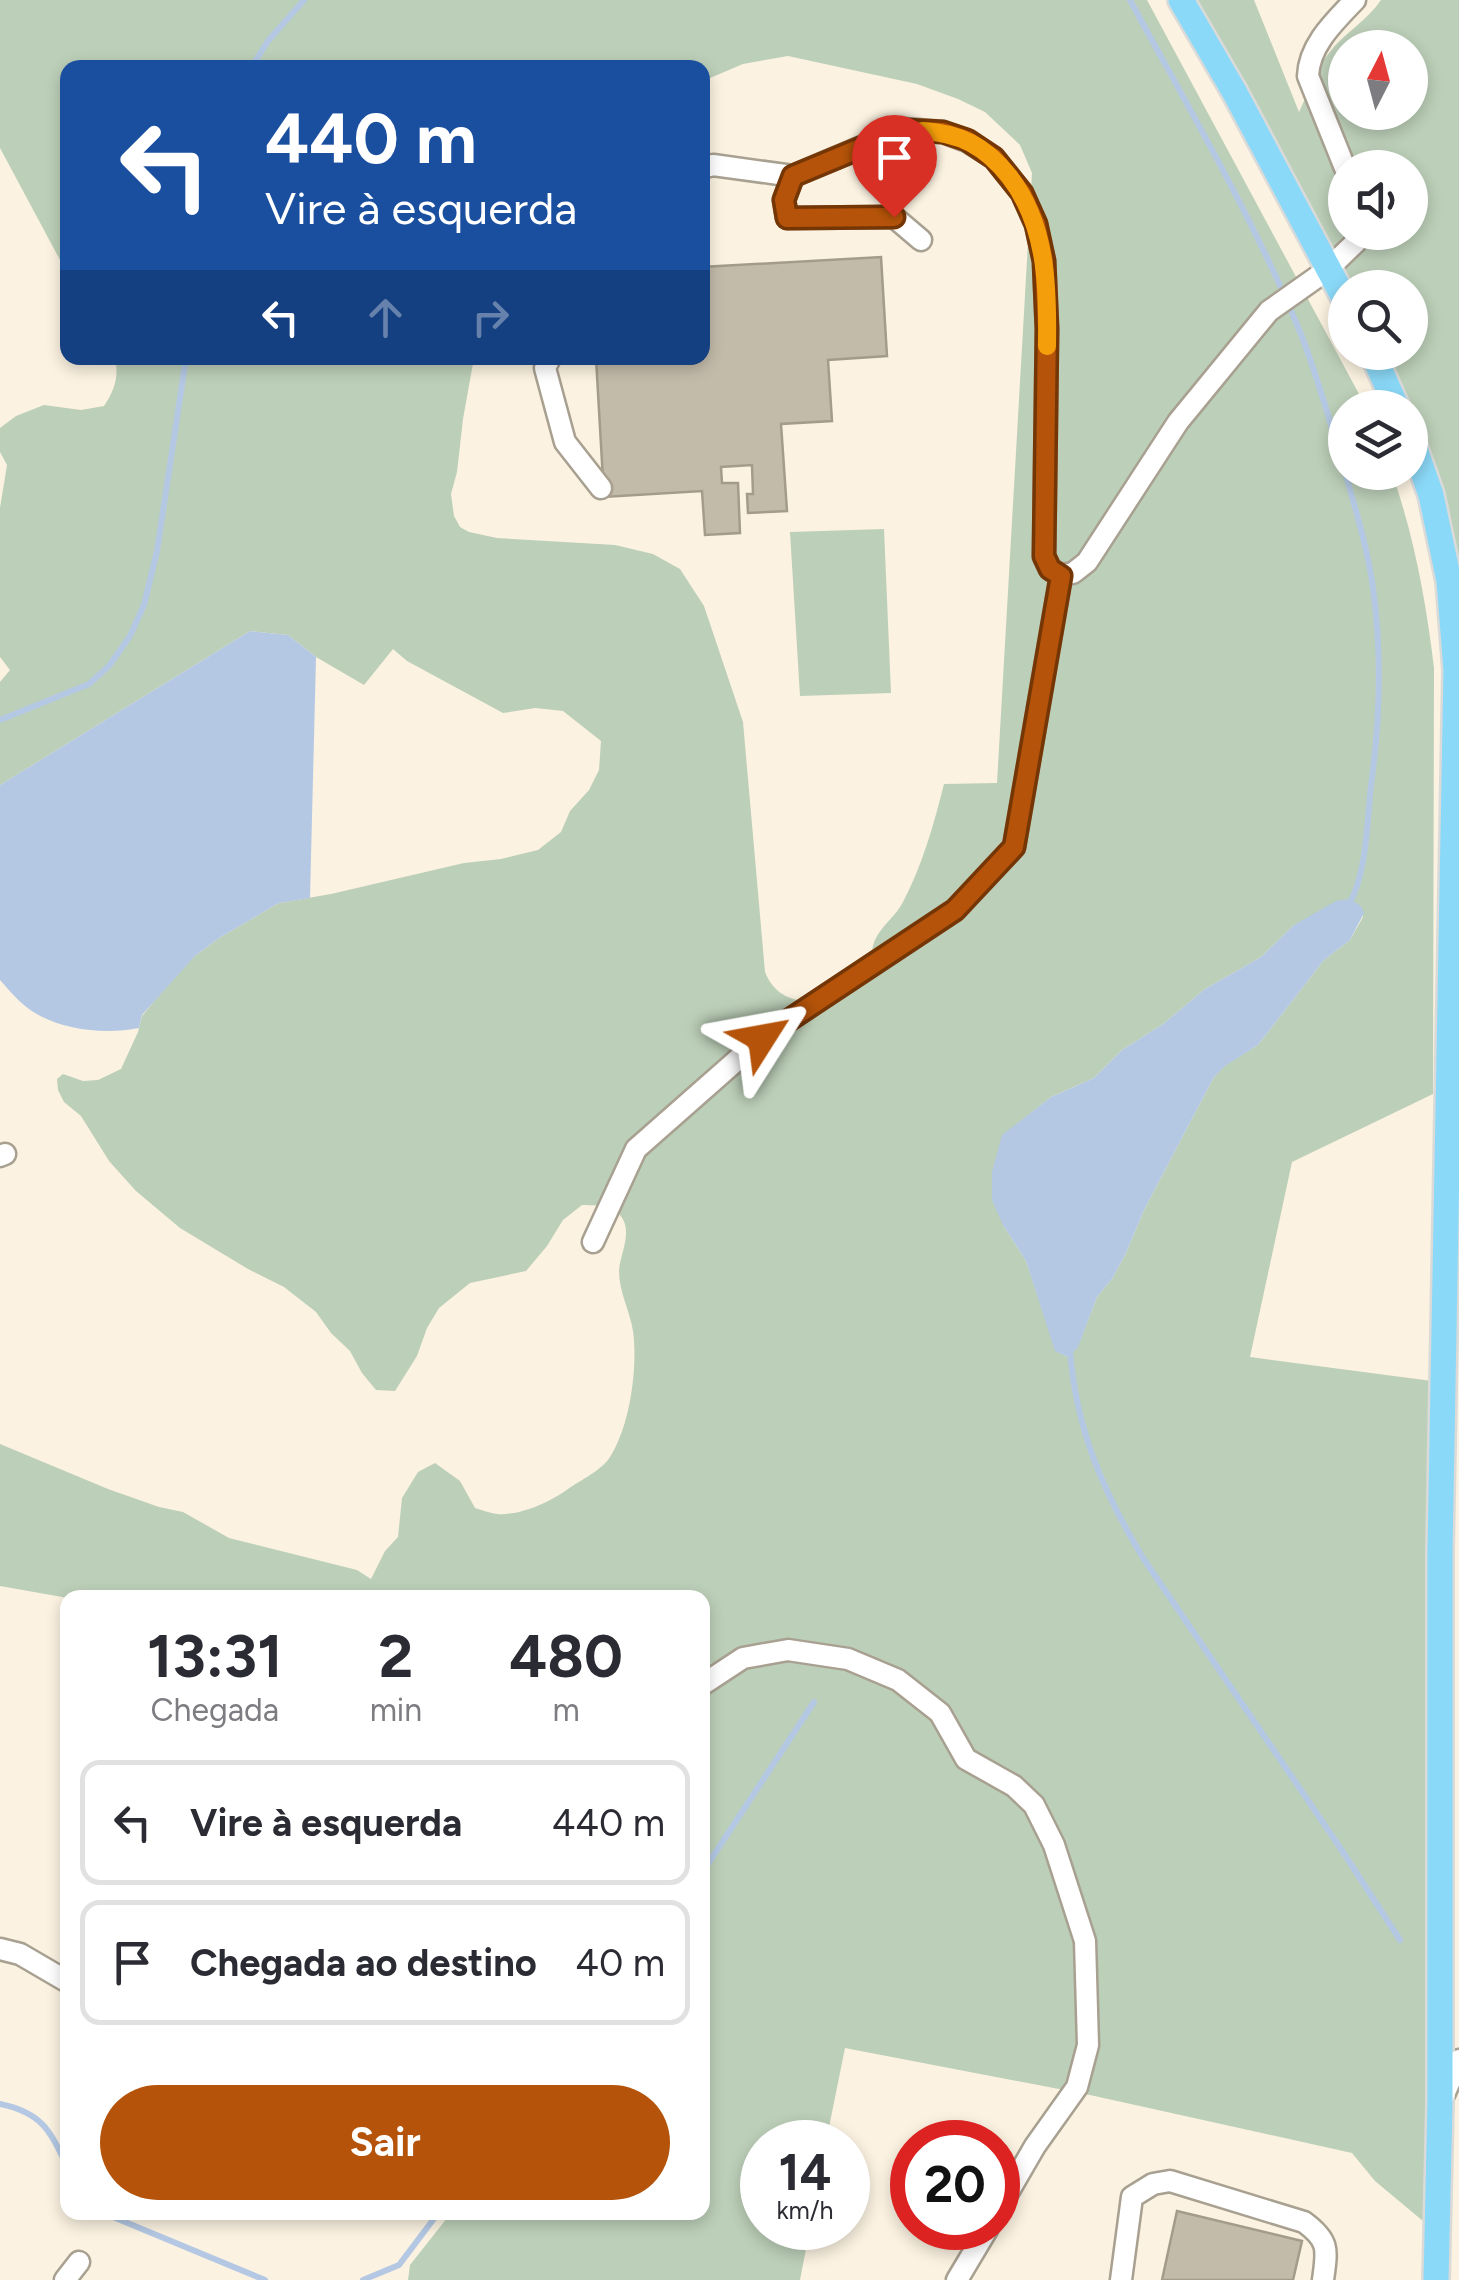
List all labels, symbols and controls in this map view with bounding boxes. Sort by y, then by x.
north arrow [1328,30,1428,130]
map controls [1328,30,1428,490]
text: 440 m [265,96,477,181]
icon: left [100,100,230,230]
pin [852,115,937,218]
icon: arrive [867,130,922,185]
button: sound [1328,150,1428,250]
text: Vire à esquerda [265,181,577,235]
button: search [1328,270,1428,370]
icon: left [253,290,308,345]
icon: ahead [358,290,413,345]
icon: right [463,290,518,345]
button: layers [1328,390,1428,490]
position arrow [710,986,814,1090]
text: 13:31 [147,1620,283,1692]
text: 2 [379,1620,413,1692]
text: 480 [509,1620,623,1692]
text: Chegada [151,1691,279,1729]
text: min [370,1691,422,1729]
text: m [552,1691,580,1729]
icon: left [105,1795,160,1850]
text: Vire à esquerda [190,1800,462,1846]
text: 440 m [552,1800,665,1846]
icon: arrive [105,1935,160,1990]
text: Chegada ao destino [190,1940,537,1986]
text: 40 m [575,1940,665,1986]
button: Sair [100,2085,670,2200]
speed limit sign: 20 [890,2120,1020,2250]
text: 14 [779,2142,831,2203]
text: km/h [776,2195,834,2225]

